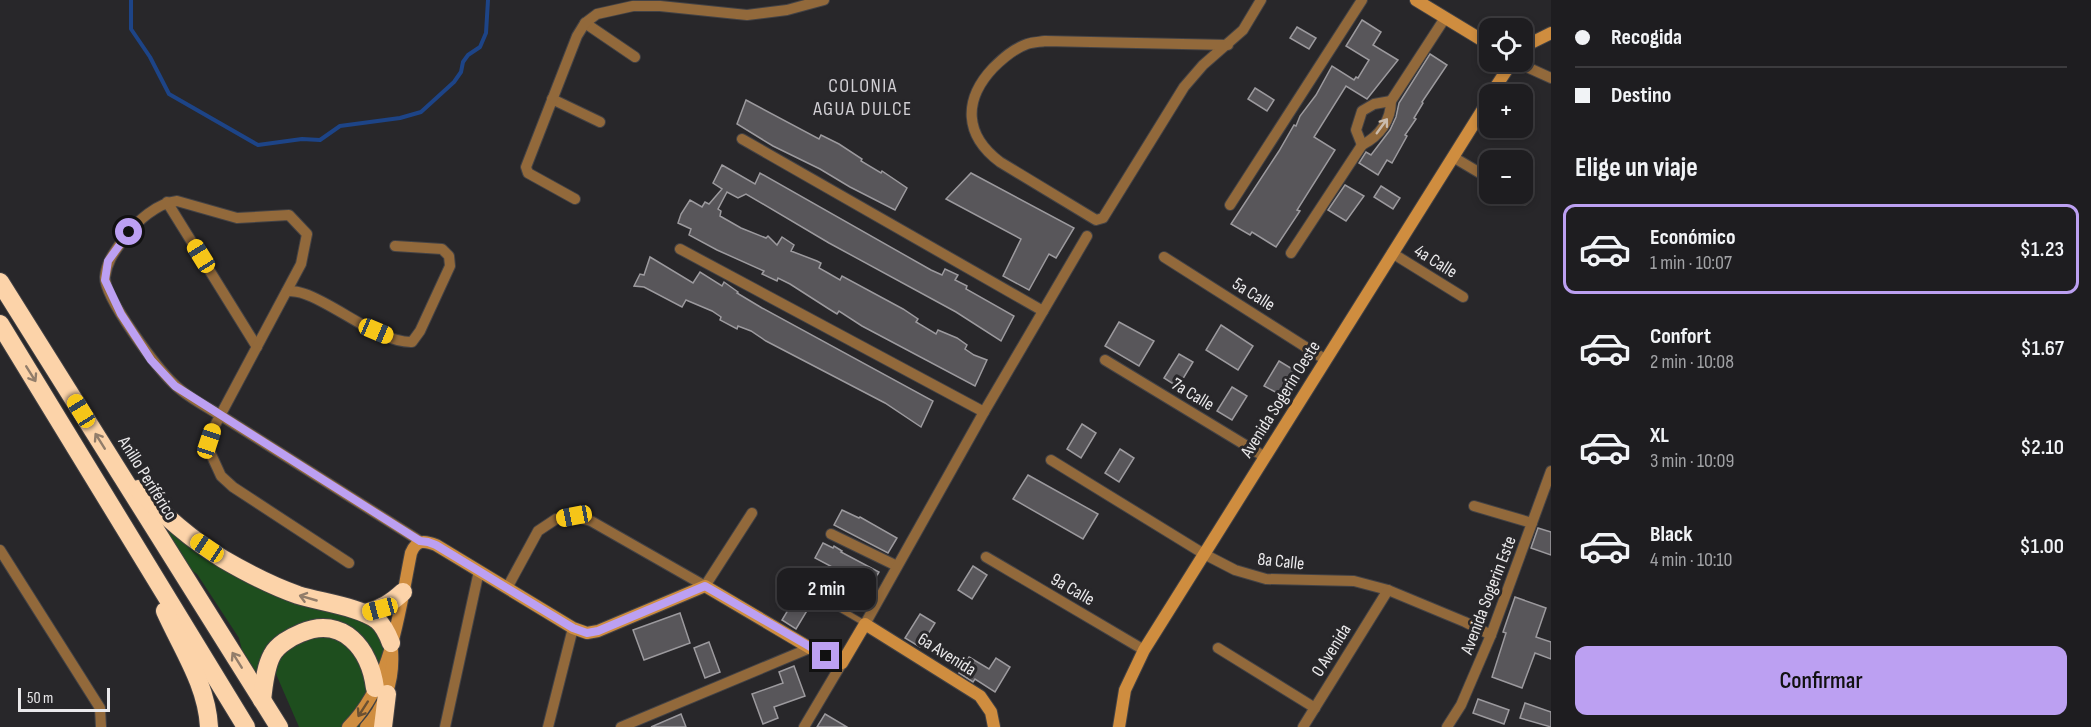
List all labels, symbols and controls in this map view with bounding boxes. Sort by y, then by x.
map controls [1479,18,1533,204]
button: locate [1479,18,1533,72]
text: Recogida [1611,24,1682,51]
district label: COLONIA AGUA DULCE [812,74,913,121]
text: Destino [1611,82,1671,109]
button: + [1479,84,1533,138]
one-way arrow [1376,119,1388,135]
button: − [1479,150,1533,204]
text: Elige un viaje [1575,152,1698,184]
route start [115,218,142,245]
icon: car [1578,222,1632,276]
text: Económico [1650,224,1736,251]
car [184,236,218,276]
text: $1.23 [2020,236,2064,263]
street label: 4a Calle [1410,240,1461,283]
text: 1 min · 10:07 [1650,251,1732,275]
street label: 5a Calle [1229,273,1279,316]
car [356,316,396,346]
icon: car [1578,321,1632,375]
text: Confort [1650,323,1711,350]
text: $1.67 [2021,335,2064,362]
street label: Avenida Sogerin Oeste [1236,337,1325,462]
text: 2 min · 10:08 [1650,350,1734,374]
one-way arrow [25,365,37,382]
street label: 7a Calle [1168,374,1218,415]
car [64,391,98,431]
icon: car [1578,420,1632,474]
car [195,421,223,461]
text: XL [1650,422,1669,449]
street label: Anillo Periférico [113,432,182,524]
one-way arrow [94,433,106,450]
text: $2.10 [2020,434,2064,461]
text: 3 min · 10:09 [1650,449,1734,473]
car [555,504,593,528]
icon: car [1578,519,1632,573]
text: Black [1650,521,1692,548]
car [187,530,227,566]
street label: Avenida Sogerin Este [1456,533,1521,658]
text: $1.00 [2020,533,2064,560]
text: 4 min · 10:10 [1650,548,1732,572]
street label: 8a Calle [1256,549,1305,574]
callout: 2 min [776,569,876,611]
street label: 9a Calle [1047,569,1098,610]
text: 2 min [808,577,845,601]
one-way arrow [299,591,318,603]
car [360,596,400,622]
street label: 0 Avenida [1307,620,1356,680]
street label: 6a Avenida [914,628,980,681]
route end [812,642,839,669]
button: Confirmar [1575,646,2067,715]
one-way arrow [230,652,242,669]
scale bar [18,685,110,712]
text: 50 m [27,689,53,708]
one-way arrow [356,700,368,717]

